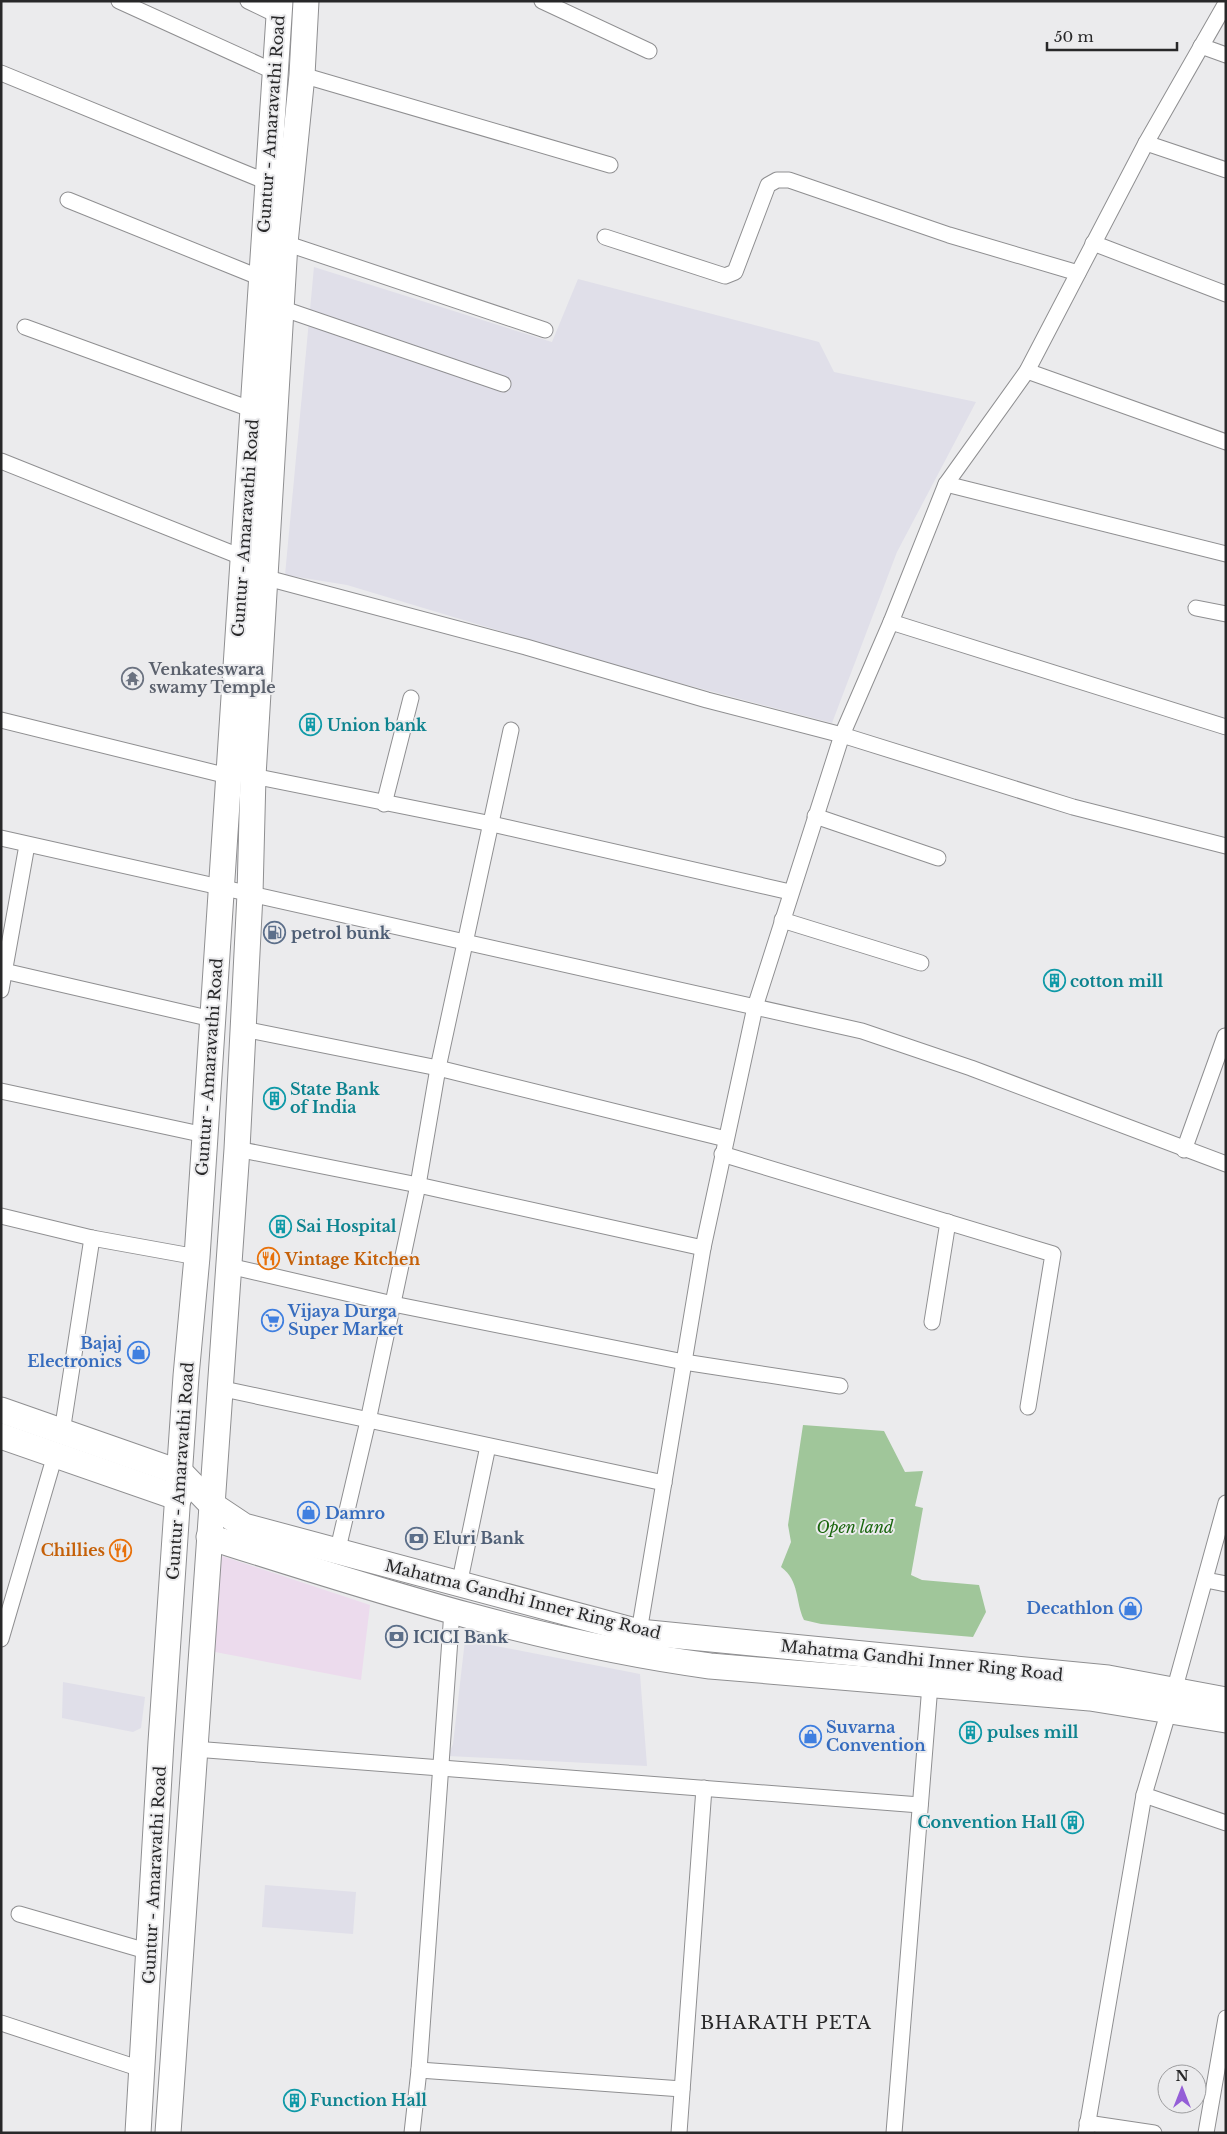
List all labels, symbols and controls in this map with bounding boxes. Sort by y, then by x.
street label: Guntur - Amaravathi Road [253,14,289,234]
scale bar [1047,20,1177,52]
text: 50 m [1054,27,1094,46]
street label: Guntur - Amaravathi Road [227,418,263,638]
place label: Venkateswara swamy Temple [148,659,276,697]
temple icon: Venkateswara swamy Temple [121,666,145,690]
building icon: Union bank [299,713,323,737]
place label: Union bank [327,715,427,735]
fuel station icon: petrol bunk [263,921,287,945]
place label: petrol bunk [291,923,391,943]
street label: Guntur - Amaravathi Road [191,957,227,1177]
building icon: cotton mill [1042,969,1066,993]
place label: cotton mill [1070,971,1163,991]
place label: State Bank of India [290,1079,380,1117]
building icon: State Bank of India [262,1086,286,1110]
building icon: Sai Hospital [268,1214,292,1238]
place label: Sai Hospital [296,1216,397,1236]
restaurant icon: Vintage Kitchen [257,1247,281,1271]
place label: Vintage Kitchen [284,1249,420,1269]
place label: Vijaya Durga Super Market [287,1301,404,1339]
supermarket icon: Vijaya Durga Super Market [260,1308,284,1332]
place label: Bajaj Electronics [27,1333,122,1371]
shop icon: Bajaj Electronics [126,1340,150,1364]
street label: Guntur - Amaravathi Road [162,1361,198,1581]
shop icon: Damro [297,1501,321,1525]
place label: Damro [325,1503,385,1523]
park label: Open land [816,1517,894,1537]
bank icon: Eluri Bank [405,1526,429,1550]
place label: Eluri Bank [433,1528,525,1548]
restaurant icon: Chillies [109,1538,133,1562]
place label: Chillies [41,1540,105,1560]
street label: Mahatma Gandhi Inner Ring Road [383,1555,663,1643]
shop icon: Decathlon [1118,1596,1142,1620]
place label: Decathlon [1026,1598,1114,1618]
bank icon: ICICI Bank [385,1625,409,1649]
place label: ICICI Bank [413,1627,508,1647]
street label: Mahatma Gandhi Inner Ring Road [780,1635,1064,1685]
place label: Suvarna Convention [826,1717,926,1755]
building icon: pulses mill [959,1720,983,1744]
place label: pulses mill [987,1722,1079,1742]
shop icon: Suvarna Convention [798,1724,822,1748]
street label: Guntur - Amaravathi Road [138,1765,170,1985]
building icon: Convention Hall [1061,1810,1085,1834]
place label: Convention Hall [917,1812,1057,1832]
district label: BHARATH PETA [700,2012,872,2034]
north arrow [1157,2064,1207,2114]
text: N [1175,2067,1189,2085]
building icon: Function Hall [282,2088,306,2112]
place label: Function Hall [310,2090,427,2110]

